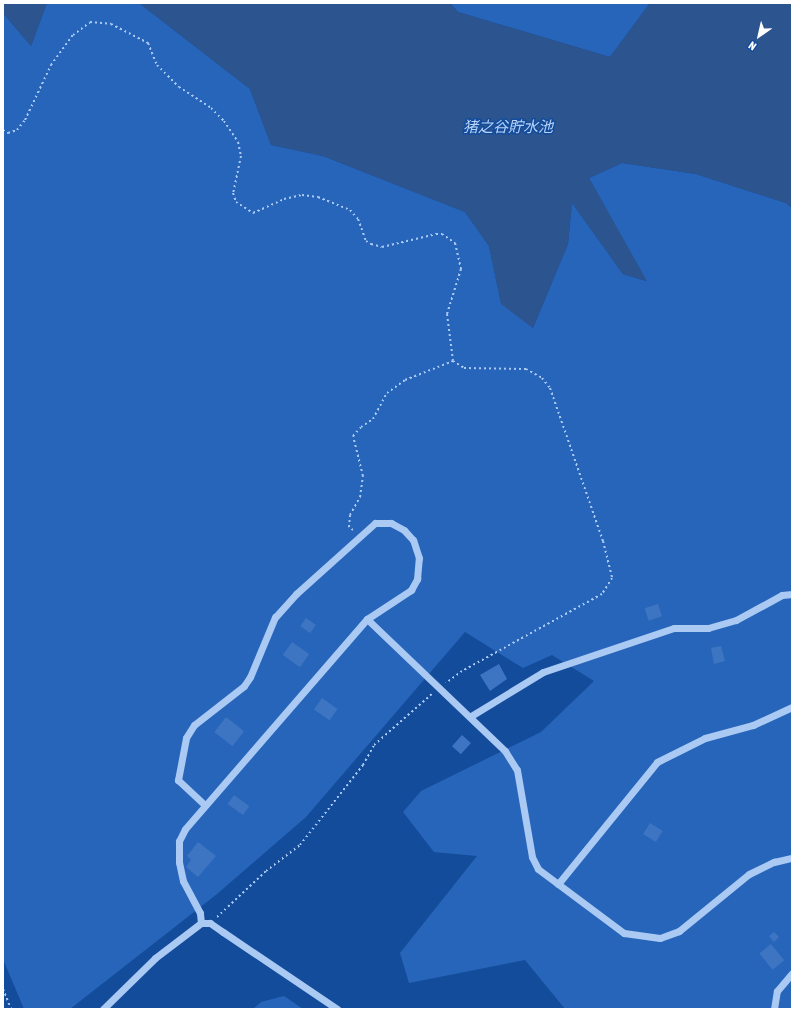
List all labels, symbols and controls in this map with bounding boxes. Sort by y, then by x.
north arrow [739,16,779,56]
text: N [746,39,758,53]
water label: 猪之谷貯水池 [463,118,553,136]

